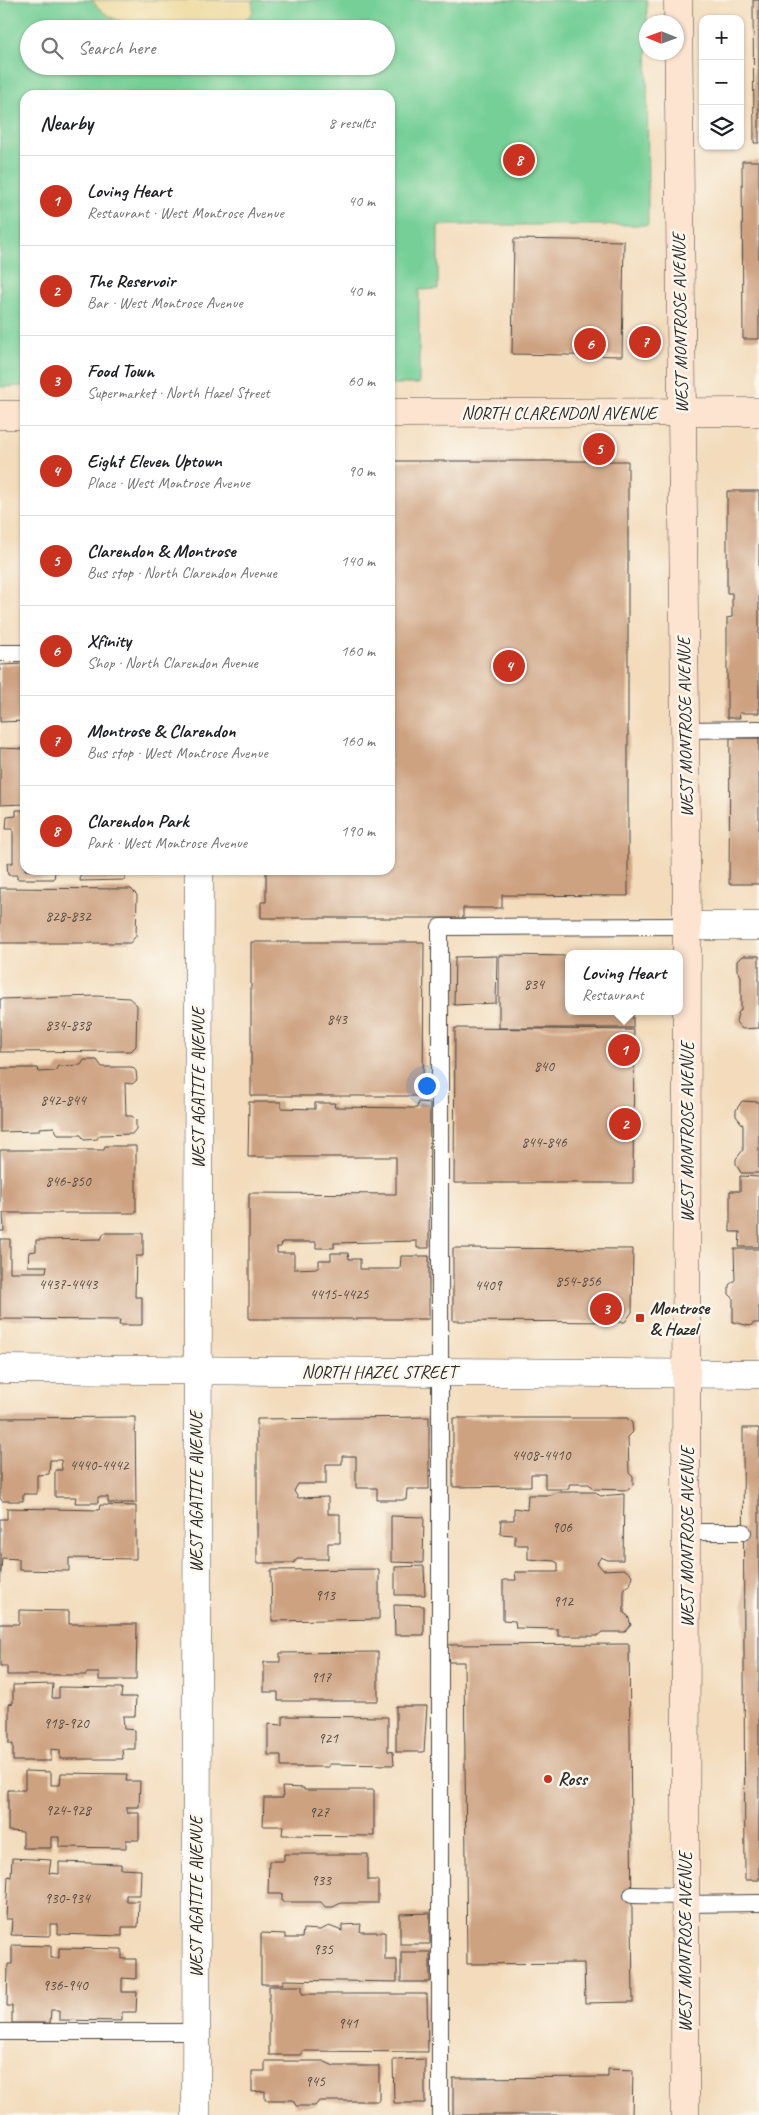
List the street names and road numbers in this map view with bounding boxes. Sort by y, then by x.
street label: WEST MONTROSE AVENUE [667,231,693,413]
street label: NORTH CLARENDON AVENUE [461,402,659,424]
street label: WEST MONTROSE AVENUE [672,635,698,817]
street label: WEST AGATITE AVENUE [187,1005,209,1169]
street label: WEST MONTROSE AVENUE [676,1040,698,1222]
street label: NORTH HAZEL STREET [302,1361,461,1383]
street label: WEST AGATITE AVENUE [185,1409,207,1573]
street label: WEST MONTROSE AVENUE [676,1445,698,1627]
street label: WEST AGATITE AVENUE [185,1814,207,1978]
street label: WEST MONTROSE AVENUE [674,1850,696,2032]

